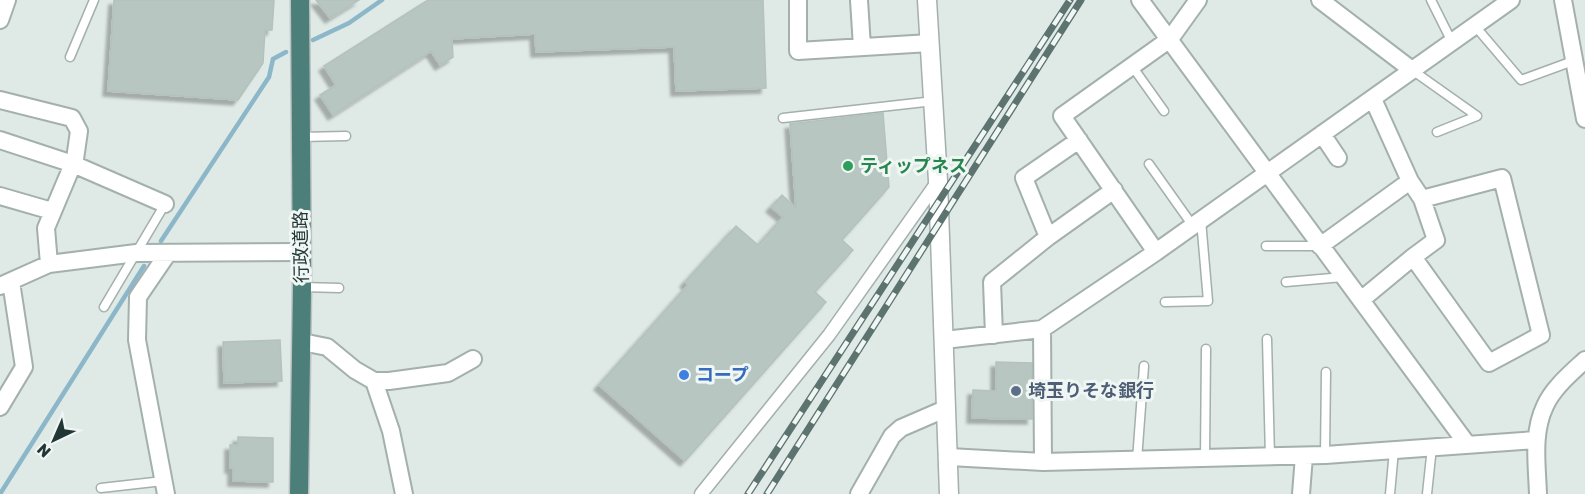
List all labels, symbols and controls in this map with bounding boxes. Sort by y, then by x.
place label: ティップネス [860,155,967,177]
marker: ティップネス [841,159,855,173]
street label: 行政道路 [289,211,313,283]
place label: コープ [696,364,749,386]
marker: コープ [677,368,691,382]
place label: 埼玉りそな銀行 [1028,380,1154,402]
marker: 埼玉りそな銀行 [1009,384,1023,398]
north arrow [24,410,84,470]
text: N [33,440,55,461]

